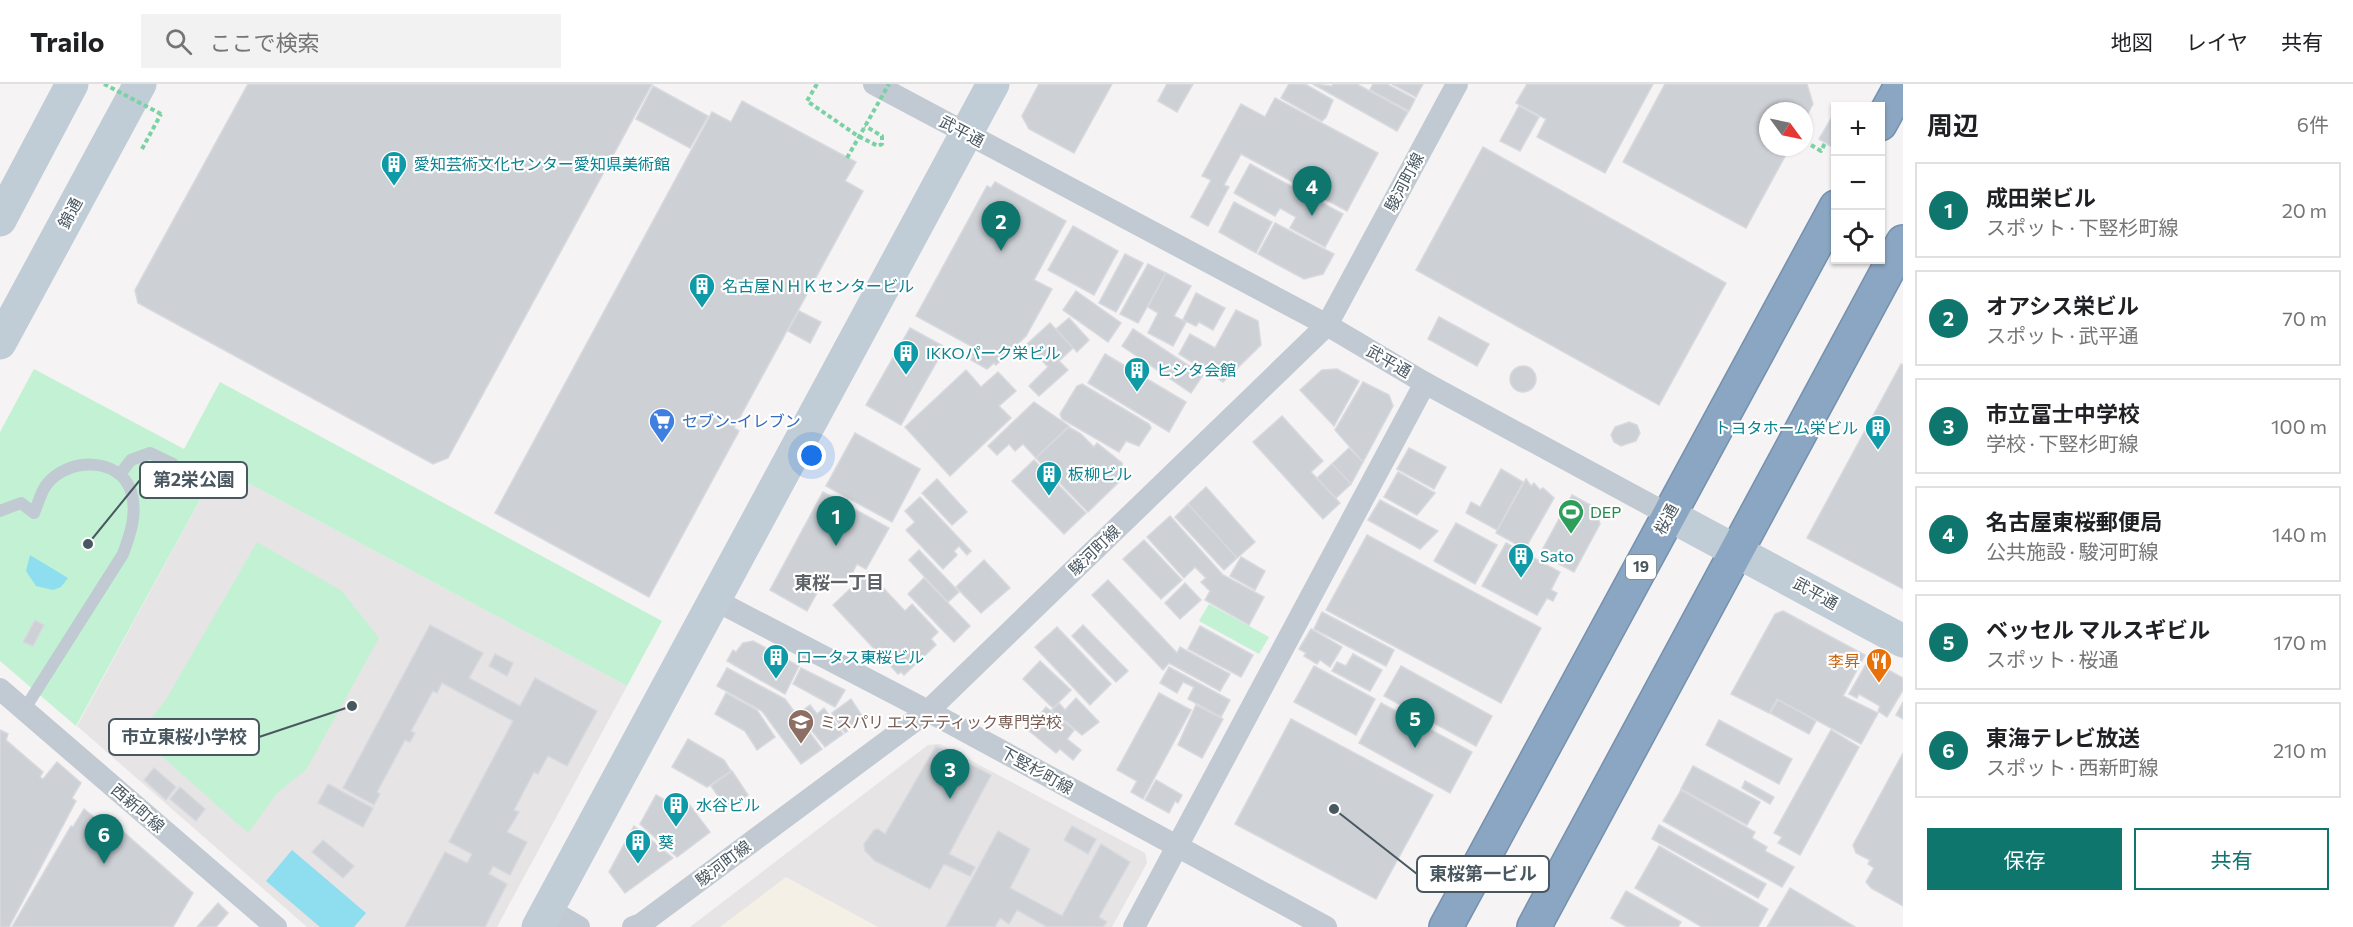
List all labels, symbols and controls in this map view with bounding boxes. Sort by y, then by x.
search box [141,14,561,68]
text: Trailo [30,24,105,58]
icon: search [162,25,195,58]
text: ここで検索 [210,29,320,56]
text: 地図 [2111,29,2153,54]
text: レイヤ [2186,29,2248,54]
text: 共有 [2281,29,2323,54]
north arrow [1759,102,1813,156]
map controls [1831,102,1885,264]
button: + [1831,102,1885,156]
text: 周辺 [1927,109,1979,140]
street label: 武平通 [937,111,988,150]
text: 6件 [2297,112,2329,136]
building icon: 愛知芸術文化センター愛知県美術館 [379,149,409,187]
street label: 駿河町線 [1380,149,1427,214]
place label: 愛知芸術文化センター愛知県美術館 [414,154,670,173]
button: − [1831,156,1885,210]
pin: 4 [1292,166,1332,216]
text: 成田栄ビル [1986,184,2096,211]
street label: 錦通 [54,194,85,231]
text: 1 [1944,198,1953,222]
text: 20 m [2282,198,2327,222]
pin: 2 [982,202,1020,251]
button: locate [1831,210,1885,264]
text: スポット · 下竪杉町線 [1986,215,2178,239]
building icon: 名古屋ＮＨＫセンタービル [687,271,717,309]
place label: 名古屋ＮＨＫセンタービル [722,276,914,295]
text: オアシス栄ビル [1986,292,2139,319]
text: 2 [1943,306,1954,330]
text: 70 m [2282,306,2327,330]
text: スポット · 武平通 [1986,323,2138,347]
building icon: IKKOパーク栄ビル [891,338,921,376]
street label: 武平通 [1364,340,1415,381]
place label: IKKOパーク栄ビル [926,343,1060,362]
building icon: ヒシタ会館 [1122,355,1152,393]
place label: ヒシタ会館 [1156,360,1236,379]
text: 市立冨士中学校 [1986,400,2140,427]
supermarket icon: セブン-イレブン [647,406,677,444]
place label: セブン-イレブン [682,411,801,430]
building icon: トヨタホーム栄ビル [1863,413,1893,451]
text: 3 [1943,414,1954,438]
text: 100 m [2271,414,2327,438]
place label: トヨタホーム栄ビル [1714,418,1858,437]
text: 学校 · 下竪杉町線 [1986,431,2138,455]
your location [797,441,826,470]
building icon: 板柳ビル [1034,459,1064,497]
callout: 第2栄公園 [140,462,247,498]
place label: 板柳ビル [1068,464,1132,483]
text: 第2栄公園 [153,468,235,490]
pin: 1 [816,496,856,546]
sports icon: DEP [1556,497,1586,535]
street label: 桜通 [1650,500,1681,537]
place label: DEP [1590,502,1621,521]
text: 名古屋東桜郵便局 [1986,508,2162,535]
street label: 駿河町線 [1064,521,1123,579]
text: 4 [1942,522,1955,546]
text: 140 m [2272,522,2327,546]
text: 公共施設 · 駿河町線 [1986,539,2158,563]
building icon: Sato [1506,541,1536,579]
place label: Sato [1540,546,1574,565]
road number: 19 [1626,555,1656,579]
district label: 東桜一丁目 [794,571,884,593]
street label: 武平通 [1791,573,1842,613]
text: ベッセル マルスギビル [1986,616,2210,643]
text: 5 [1943,630,1954,654]
text: 170 m [2274,630,2327,654]
building icon: ロータス東桜ビル [761,642,791,680]
restaurant icon: 李昇 [1864,646,1894,684]
place label: ロータス東桜ビル [796,647,924,666]
text: スポット · 桜通 [1986,647,2118,671]
place label: 李昇 [1828,651,1860,670]
pin: 5 [1396,698,1434,748]
school or university icon: ミスパリ エステティック専門学校 [786,707,816,745]
place label: ミスパリ エステティック専門学校 [820,712,1062,731]
callout: 市立東桜小学校 [109,719,259,755]
text: 東海テレビ放送 [1986,724,2140,751]
text: 市立東桜小学校 [121,725,247,747]
text: 6 [1942,738,1955,762]
text: 210 m [2273,738,2327,762]
street label: 下竪杉町線 [998,742,1077,797]
pin: 3 [930,750,970,799]
text: スポット · 西新町線 [1986,755,2158,779]
street label: 西新町線 [108,779,169,836]
building icon: 水谷ビル [661,790,691,828]
place label: 水谷ビル [696,795,760,814]
pin: 6 [84,814,124,864]
building icon: 葵 [623,827,653,865]
button: 保存 [1927,828,2122,890]
button: 共有 [2134,828,2329,890]
place label: 葵 [658,832,674,851]
street label: 駿河町線 [691,836,754,889]
callout: 東桜第一ビル [1417,856,1549,892]
text: 東桜第一ビル [1429,862,1537,884]

